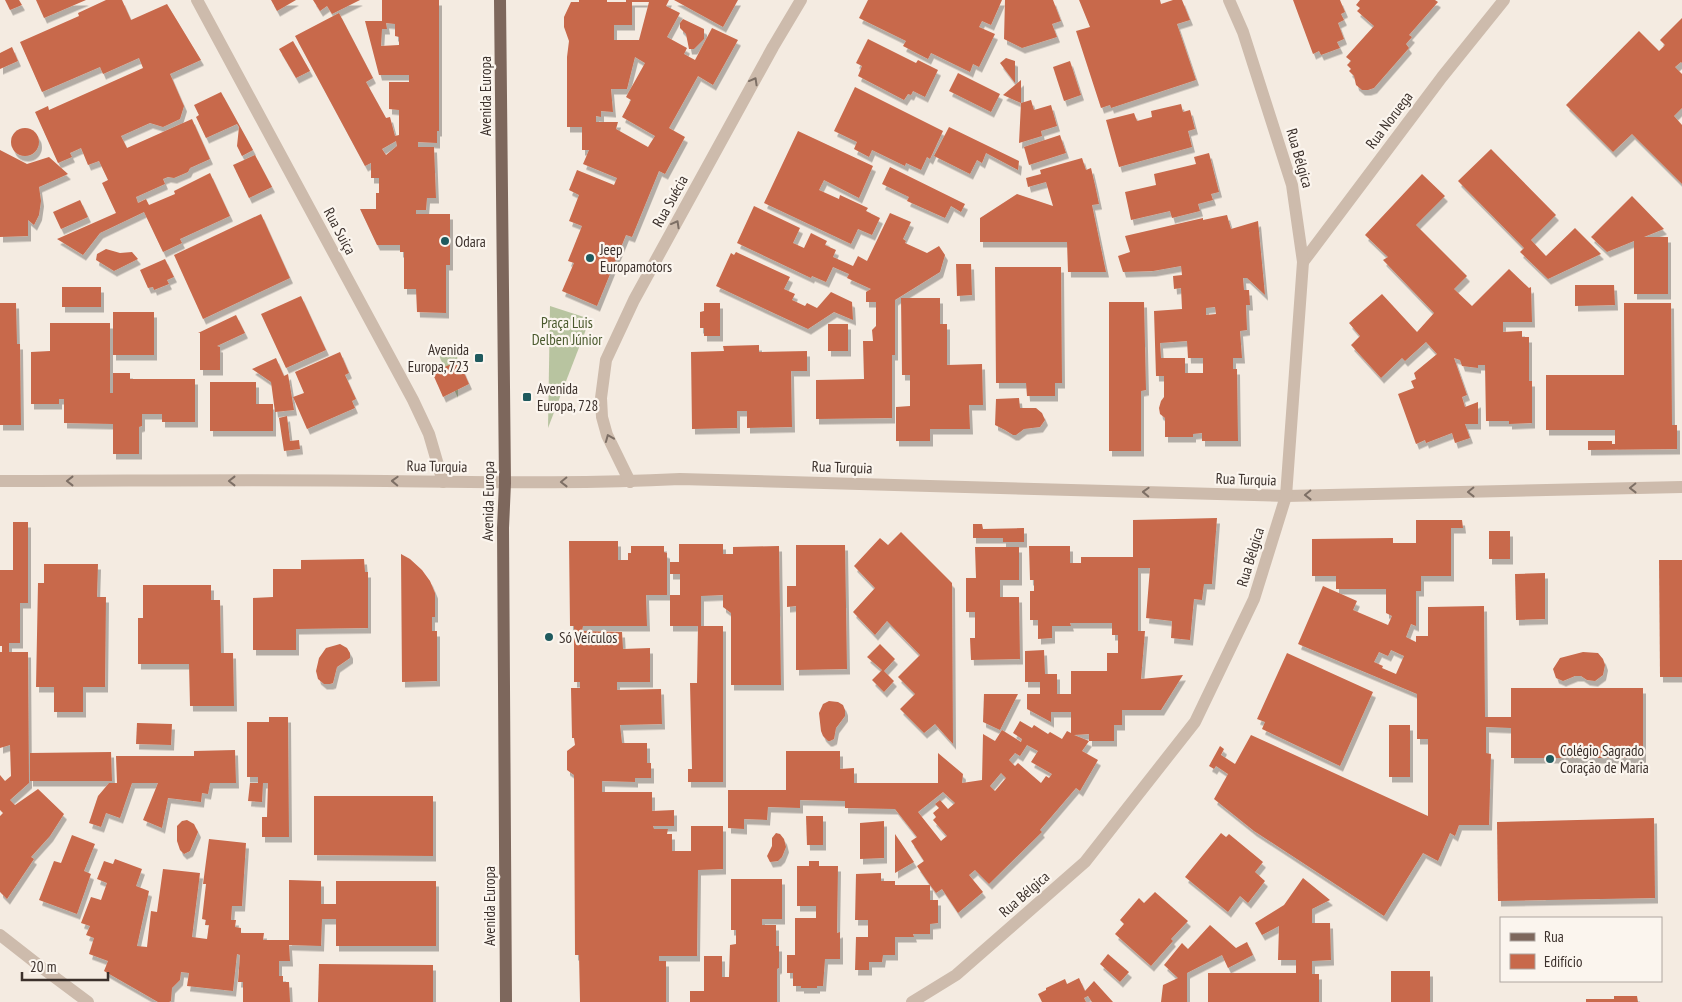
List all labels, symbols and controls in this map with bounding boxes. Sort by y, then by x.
street label: Avenida Europa [476,56,495,136]
one-way arrow [748,77,758,86]
street label: Rua Noruega [1361,88,1417,152]
street label: Rua Bélgica [1282,126,1318,190]
street label: Rua Suécia [648,172,692,230]
street label: Rua Suiça [320,204,360,258]
one-way arrow [670,220,680,229]
place label: Odara [455,232,486,251]
marker: Odara [439,235,451,247]
place label: Jeep Europamotors [599,240,672,276]
marker: Jeep Europamotors [584,252,596,264]
park label: Praça Luis Delben Júnior [532,313,603,349]
place label: Avenida Europa, 723 [408,340,469,376]
marker: Avenida Europa, 723 [473,352,485,364]
place label: Avenida Europa, 728 [537,379,598,415]
marker: Avenida Europa, 728 [521,391,533,403]
one-way arrow [604,434,615,443]
street label: Rua Turquia [406,456,468,476]
street label: Rua Turquia [811,456,873,478]
street label: Avenida Europa [478,461,498,541]
street label: Rua Turquia [1215,468,1277,490]
one-way arrow [65,476,73,486]
one-way arrow [228,476,236,486]
one-way arrow [390,476,398,486]
one-way arrow [559,477,567,487]
one-way arrow [1629,483,1637,493]
one-way arrow [1467,486,1475,497]
one-way arrow [1142,487,1150,497]
one-way arrow [1304,490,1312,501]
street label: Rua Bélgica [1232,525,1268,589]
place label: Só Veículos [559,628,617,647]
marker: Só Veículos [543,631,555,643]
place label: Colégio Sagrado Coração de Maria [1560,741,1649,777]
marker: Colégio Sagrado Coração de Maria [1544,753,1556,765]
street label: Avenida Europa [480,866,499,946]
street label: Rua Bélgica [995,867,1053,921]
legend [1500,917,1662,982]
text: Rua [1544,927,1564,946]
scale bar [22,950,109,982]
text: Edifício [1544,952,1582,971]
text: 20 m [30,957,56,976]

